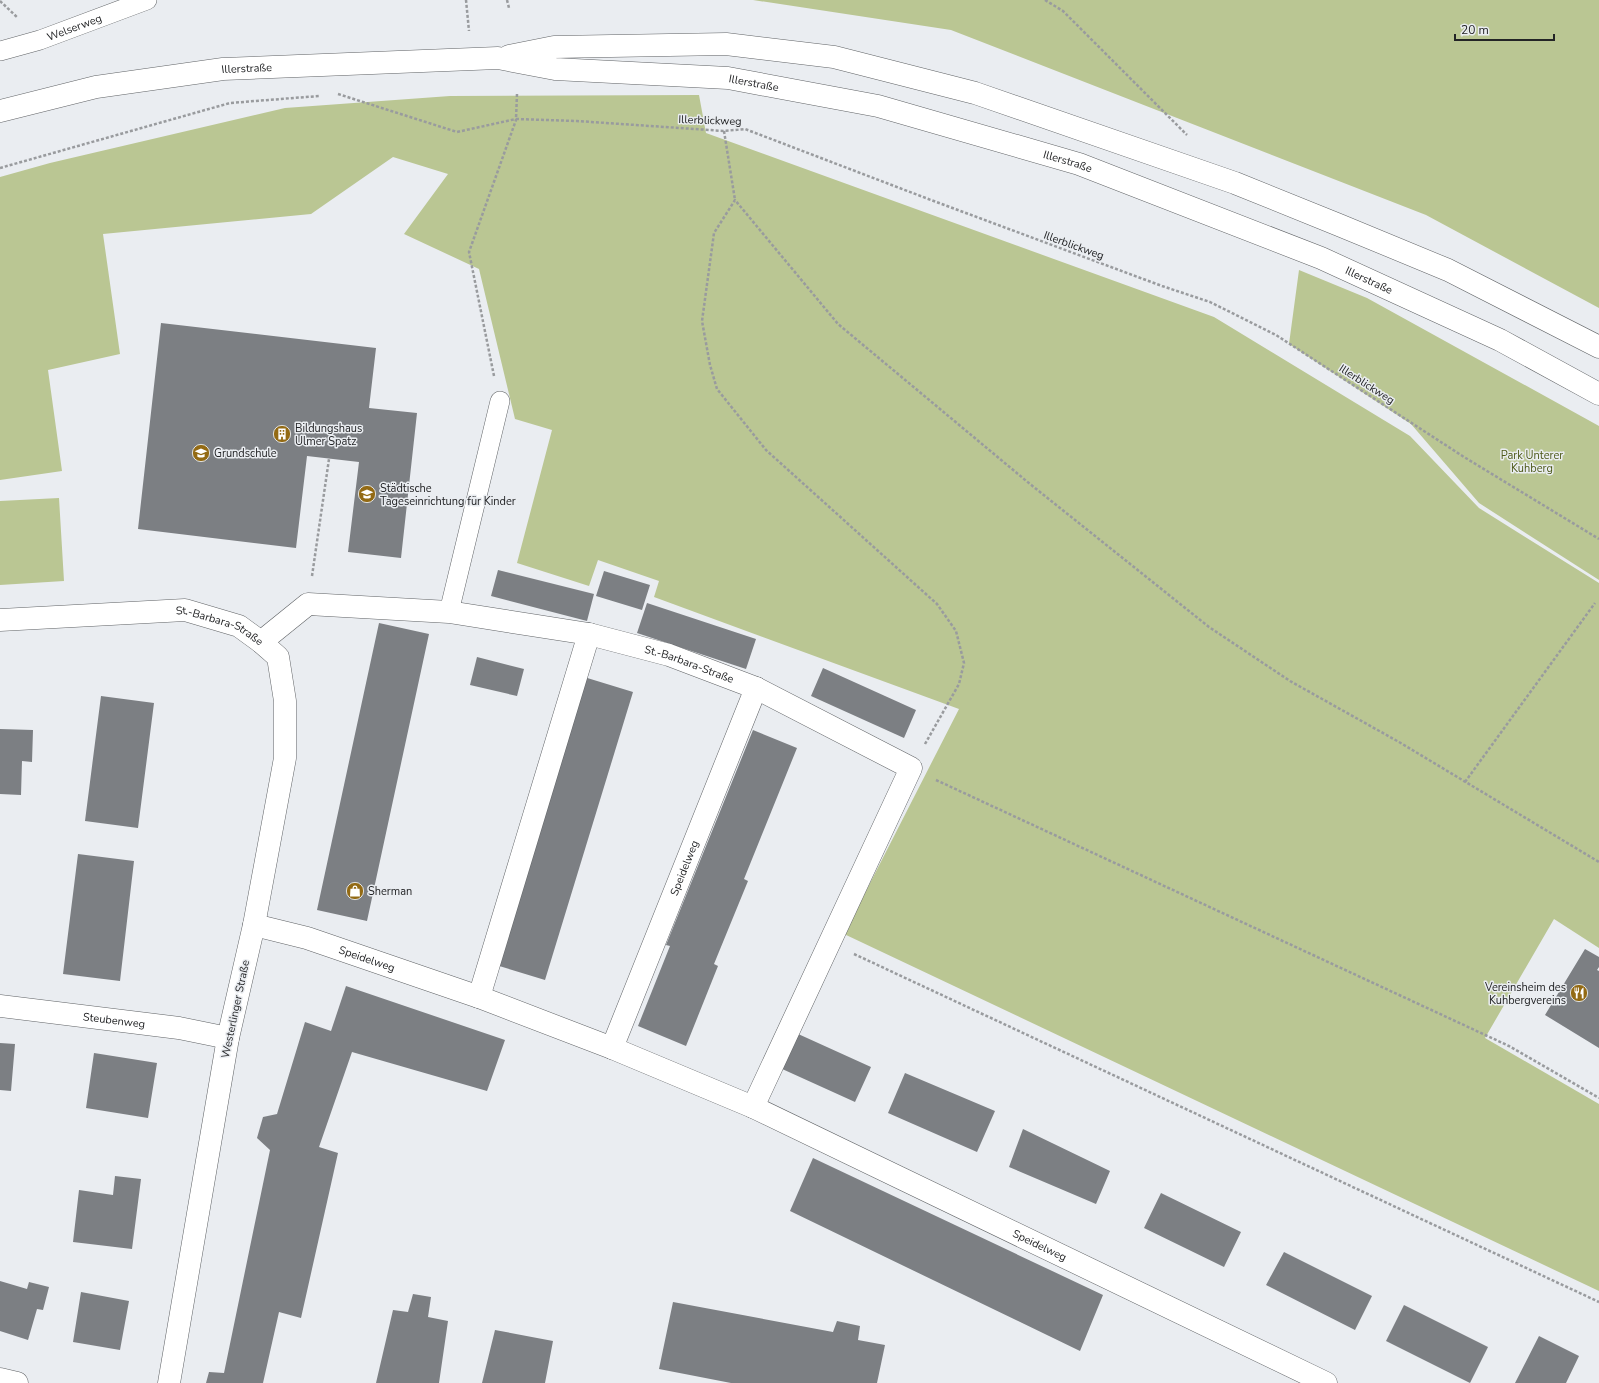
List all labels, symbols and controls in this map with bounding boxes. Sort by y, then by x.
street label: Welserweg [45,11,104,45]
scale bar [1455,16,1554,42]
text: 20 m [1461,22,1489,38]
street label: Illerstraße [221,60,272,77]
street label: Illerstraße [728,71,780,95]
street label: Illerblickweg [678,112,742,129]
street label: Illerstraße [1041,147,1094,176]
street label: Illerblickweg [1042,228,1106,263]
street label: Illerstraße [1343,263,1395,298]
street label: Illerblickweg [1336,361,1397,408]
place label: Bildungshaus Ulmer Spatz [295,421,362,449]
building icon: Bildungshaus Ulmer Spatz [272,424,292,444]
school or university icon: Grundschule [191,443,211,463]
place label: Grundschule [214,446,277,461]
park label: Park Unterer Kuhberg [1501,448,1563,476]
place label: Städtische Tageseinrichtung für Kinder [380,481,516,509]
school or university icon: Städtische Tageseinrichtung für Kinder [357,484,377,504]
street label: St.-Barbara-Straße [175,603,266,649]
street label: St.-Barbara-Straße [643,642,736,687]
street label: Speidelweg [667,838,702,898]
shop icon: Sherman [345,881,365,901]
place label: Sherman [368,884,412,899]
street label: Speidelweg [337,942,397,976]
street label: Westerlinger Straße [218,958,253,1060]
place label: Vereinsheim des Kuhbergvereins [1484,980,1566,1008]
restaurant icon: Vereinsheim des Kuhbergvereins [1569,983,1589,1003]
street label: Steubenweg [82,1009,146,1032]
street label: Speidelweg [1010,1226,1069,1265]

